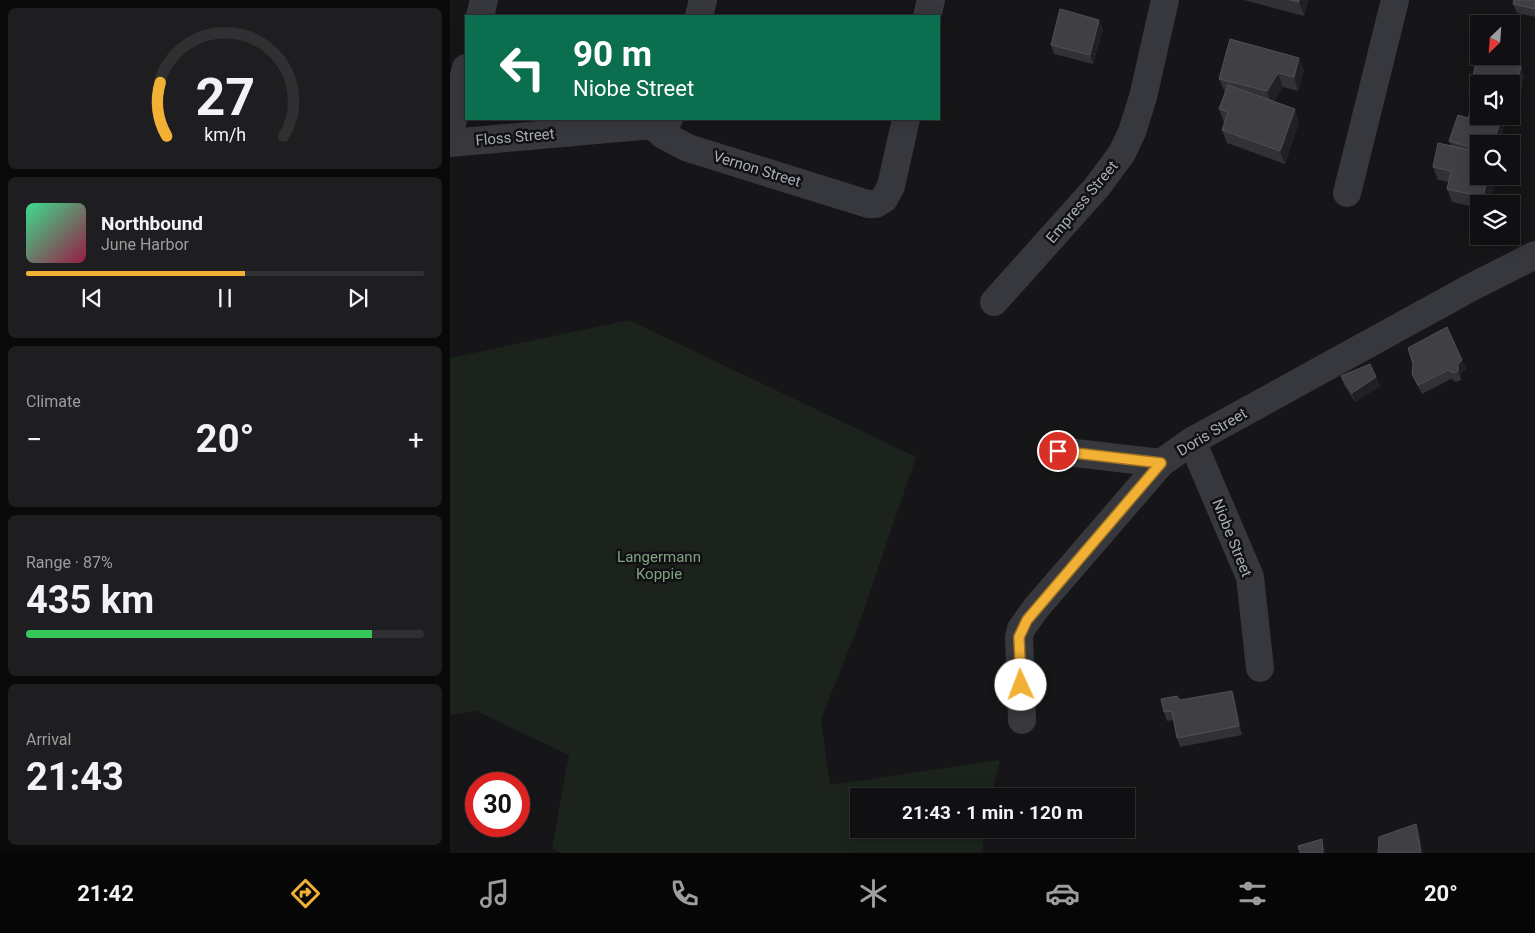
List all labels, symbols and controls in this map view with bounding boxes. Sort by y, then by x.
north arrow [1470,15,1520,65]
map controls [1470,15,1520,245]
text: 90 m [573,34,652,75]
icon: left [490,35,555,100]
text: 27 [195,67,255,128]
button: sound [1470,75,1520,125]
text: Niobe Street [573,76,694,101]
text: km/h [204,124,246,145]
street label: Floss Street [475,125,555,149]
button: search [1470,135,1520,185]
street label: Vernon Street [711,147,803,191]
street label: Empress Street [1042,157,1122,247]
button: layers [1470,195,1520,245]
text: Northbound [101,212,203,235]
text: June Harbor [101,235,189,254]
icon: previous [78,284,106,312]
icon: pause [211,284,239,312]
icon: next [344,284,372,312]
text: Climate [26,392,81,411]
street label: Doris Street [1174,404,1250,460]
text: 20° [196,417,254,461]
text: − [26,423,42,456]
text: + [408,423,424,456]
pin [1037,430,1079,472]
icon: arrive [1044,437,1072,465]
street label: Niobe Street [1208,496,1256,580]
park label: Langermann Koppie [617,548,701,583]
text: Range · 87% [26,553,113,572]
text: 435 km [26,578,154,622]
position arrow [994,658,1046,710]
text: Arrival [26,730,71,749]
text: 21:43 [26,755,124,799]
speed limit sign: 30 [465,772,530,837]
text: 21:43 · 1 min · 120 m [902,801,1083,824]
icon: directions [288,876,323,911]
icon: music [477,876,512,911]
icon: phone [667,876,702,911]
icon: climate [856,876,891,911]
icon: car [1045,876,1080,911]
icon: filters [1235,876,1270,911]
text: 21:42 [77,881,134,906]
text: 20° [1424,881,1458,906]

